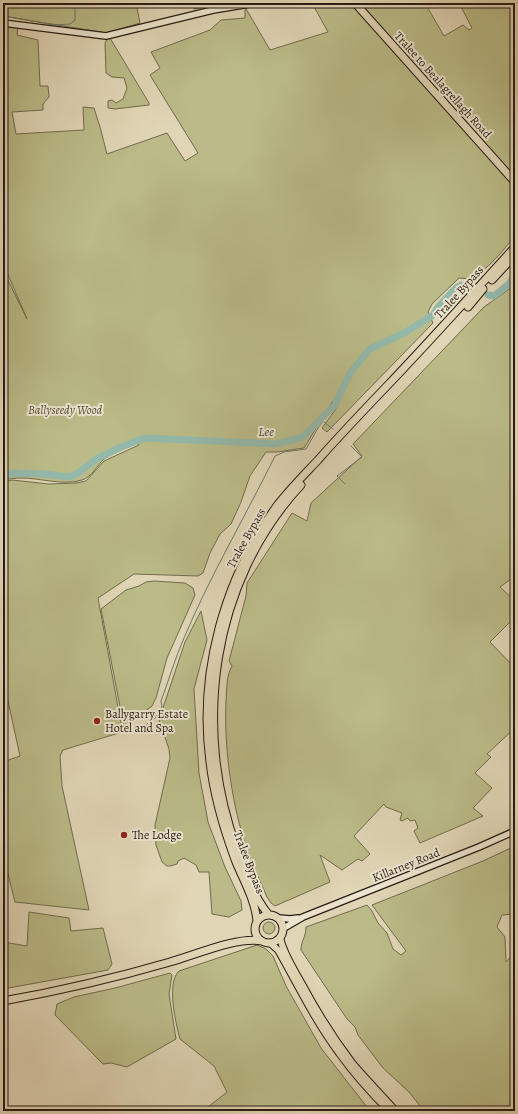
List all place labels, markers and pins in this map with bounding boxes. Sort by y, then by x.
place label: Ballygarry Estate Hotel and Spa [105,706,188,736]
marker: Ballygarry Estate Hotel and Spa [92,716,102,726]
place label: The Lodge [132,827,182,843]
marker: The Lodge [119,830,129,840]

